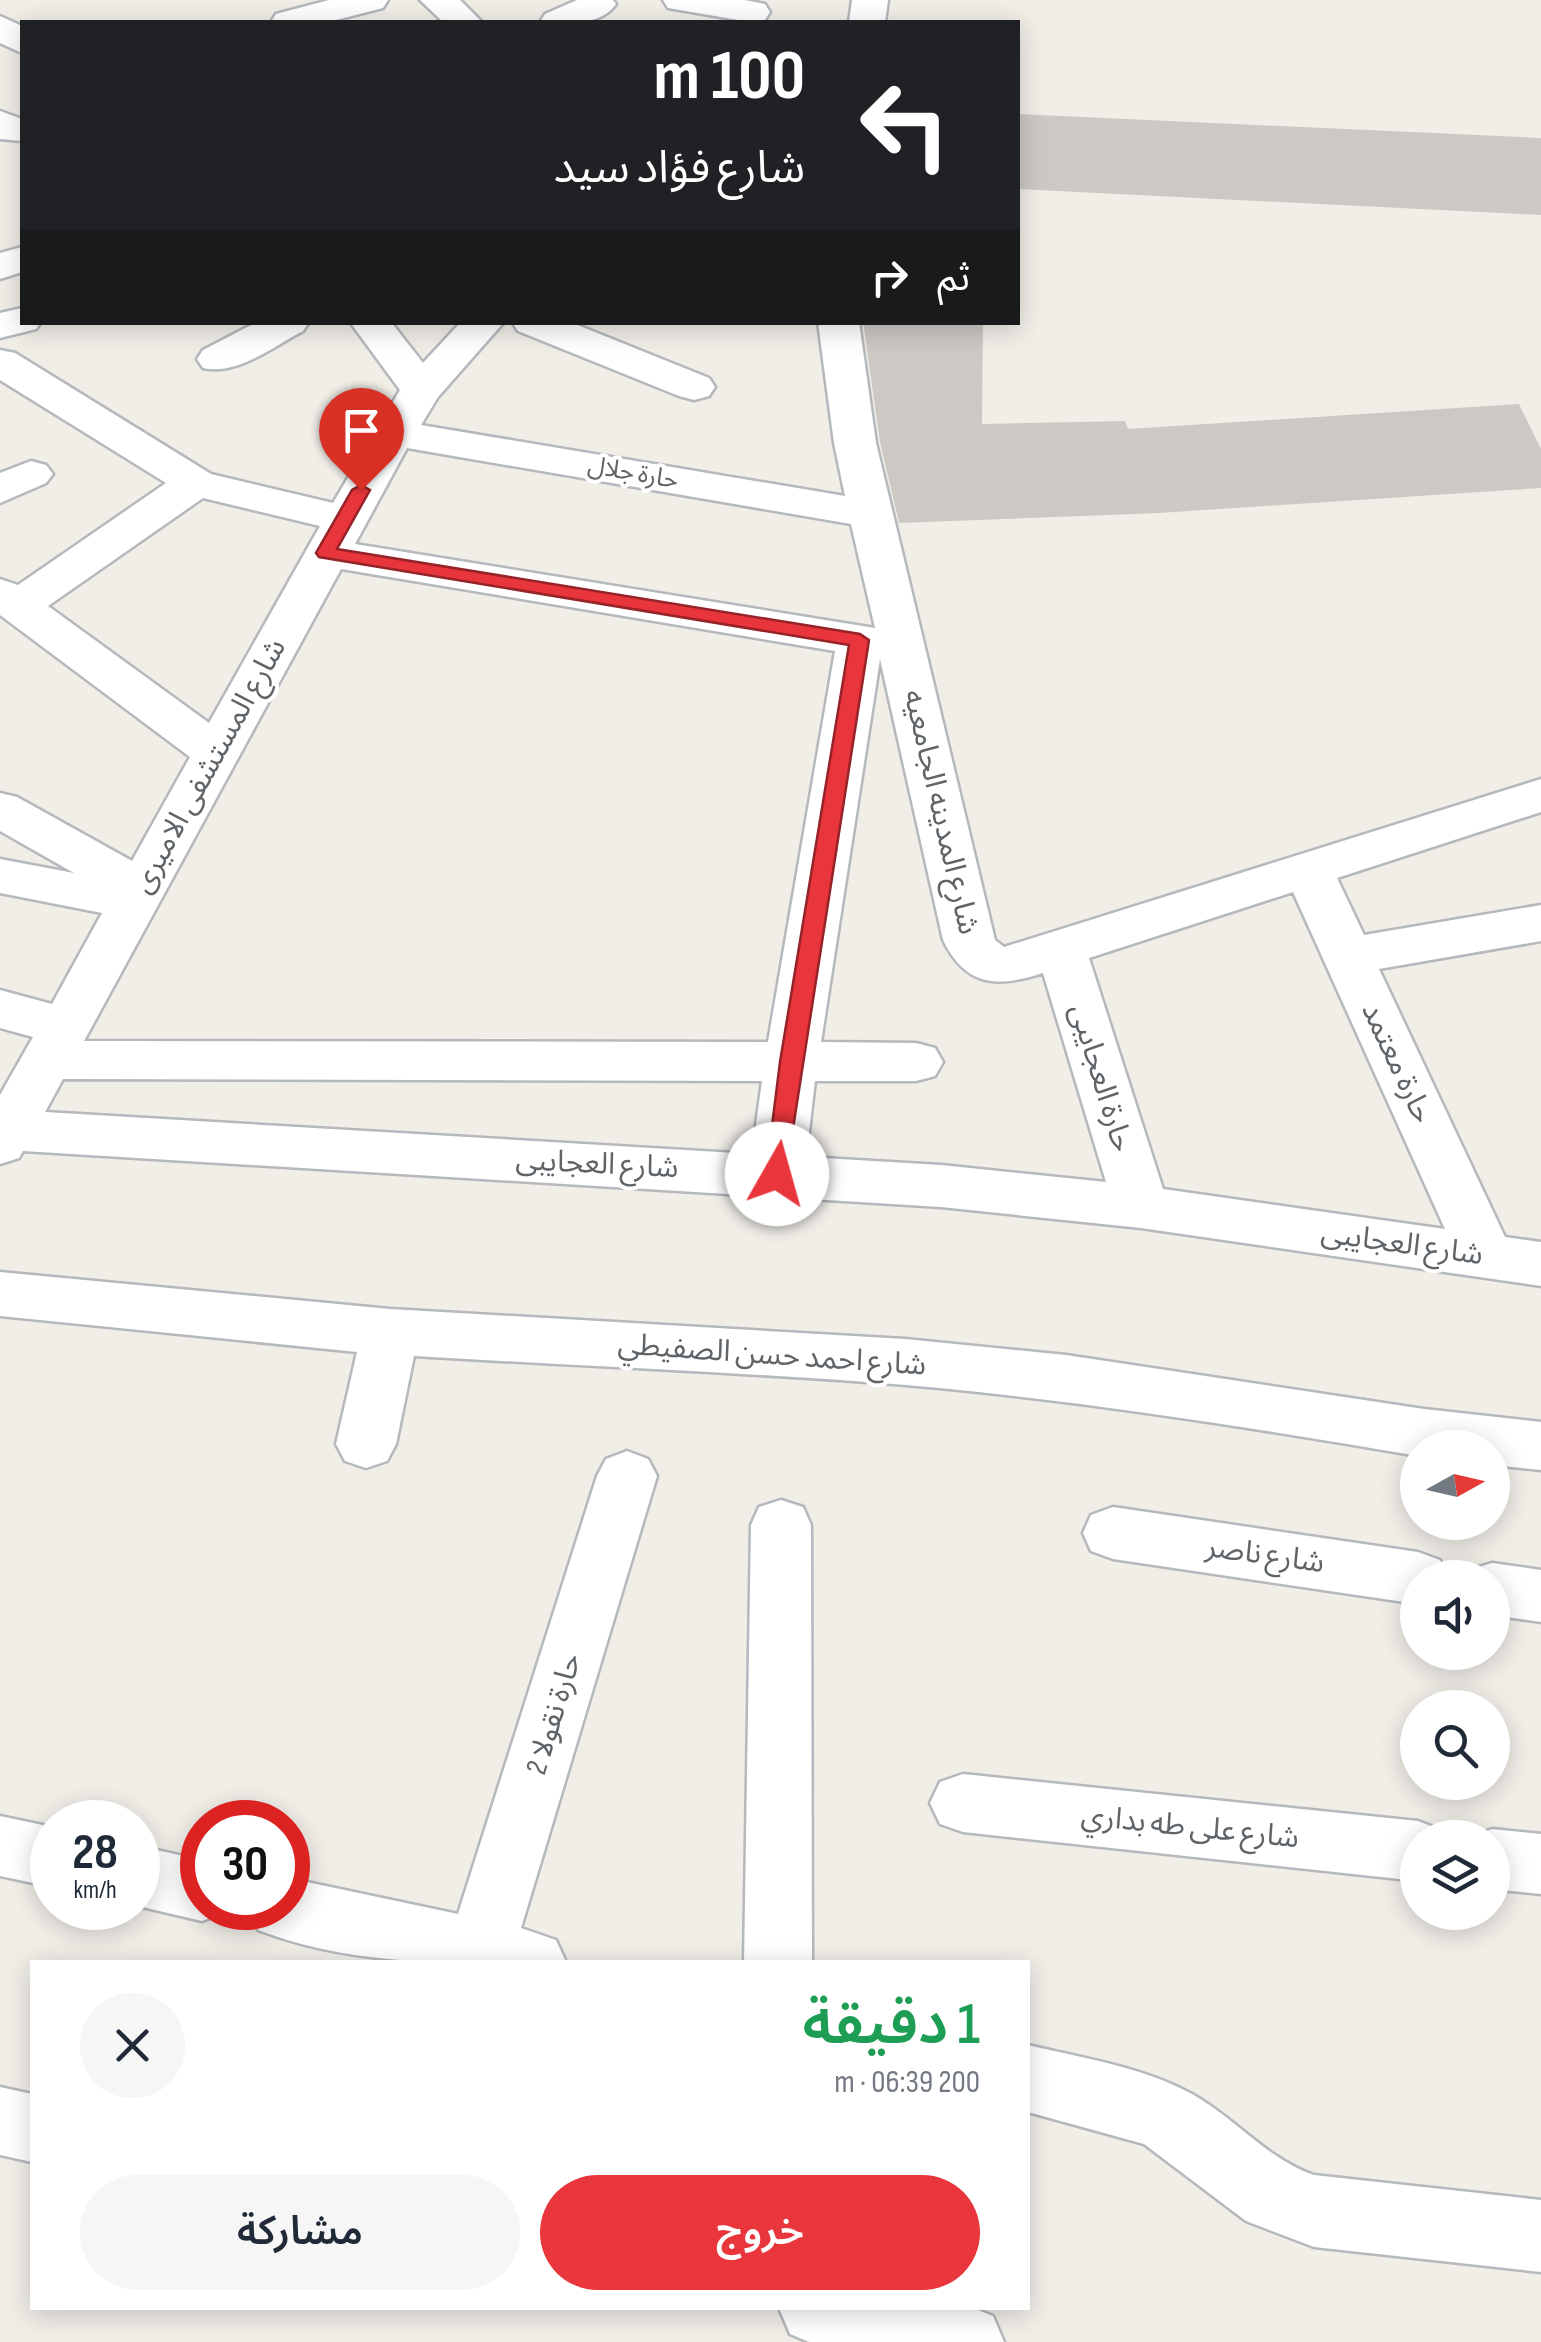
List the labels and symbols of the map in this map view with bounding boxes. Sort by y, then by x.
pin [319,388,404,491]
street label: حارة جلال [585,450,681,496]
street label: شارع المستشفى الاميرى [124,632,297,901]
street label: شارع المدينه الجامعيه [892,686,987,939]
street label: حارة معتمد [1353,997,1441,1129]
street label: حارة العجايبى [1061,1000,1141,1156]
position arrow [725,1122,829,1226]
street label: شارع العجايبى [515,1142,679,1189]
street label: شارع العجايبى [1318,1215,1485,1276]
street label: شارع احمد حسن الصفيطي [616,1326,927,1388]
north arrow [1400,1430,1510,1540]
street label: شارع ناصر [1202,1529,1326,1584]
street label: حارة نقولا 2 [519,1649,589,1779]
street label: شارع على طه بداري [1079,1798,1301,1860]
speed limit sign: 30 [180,1800,310,1930]

